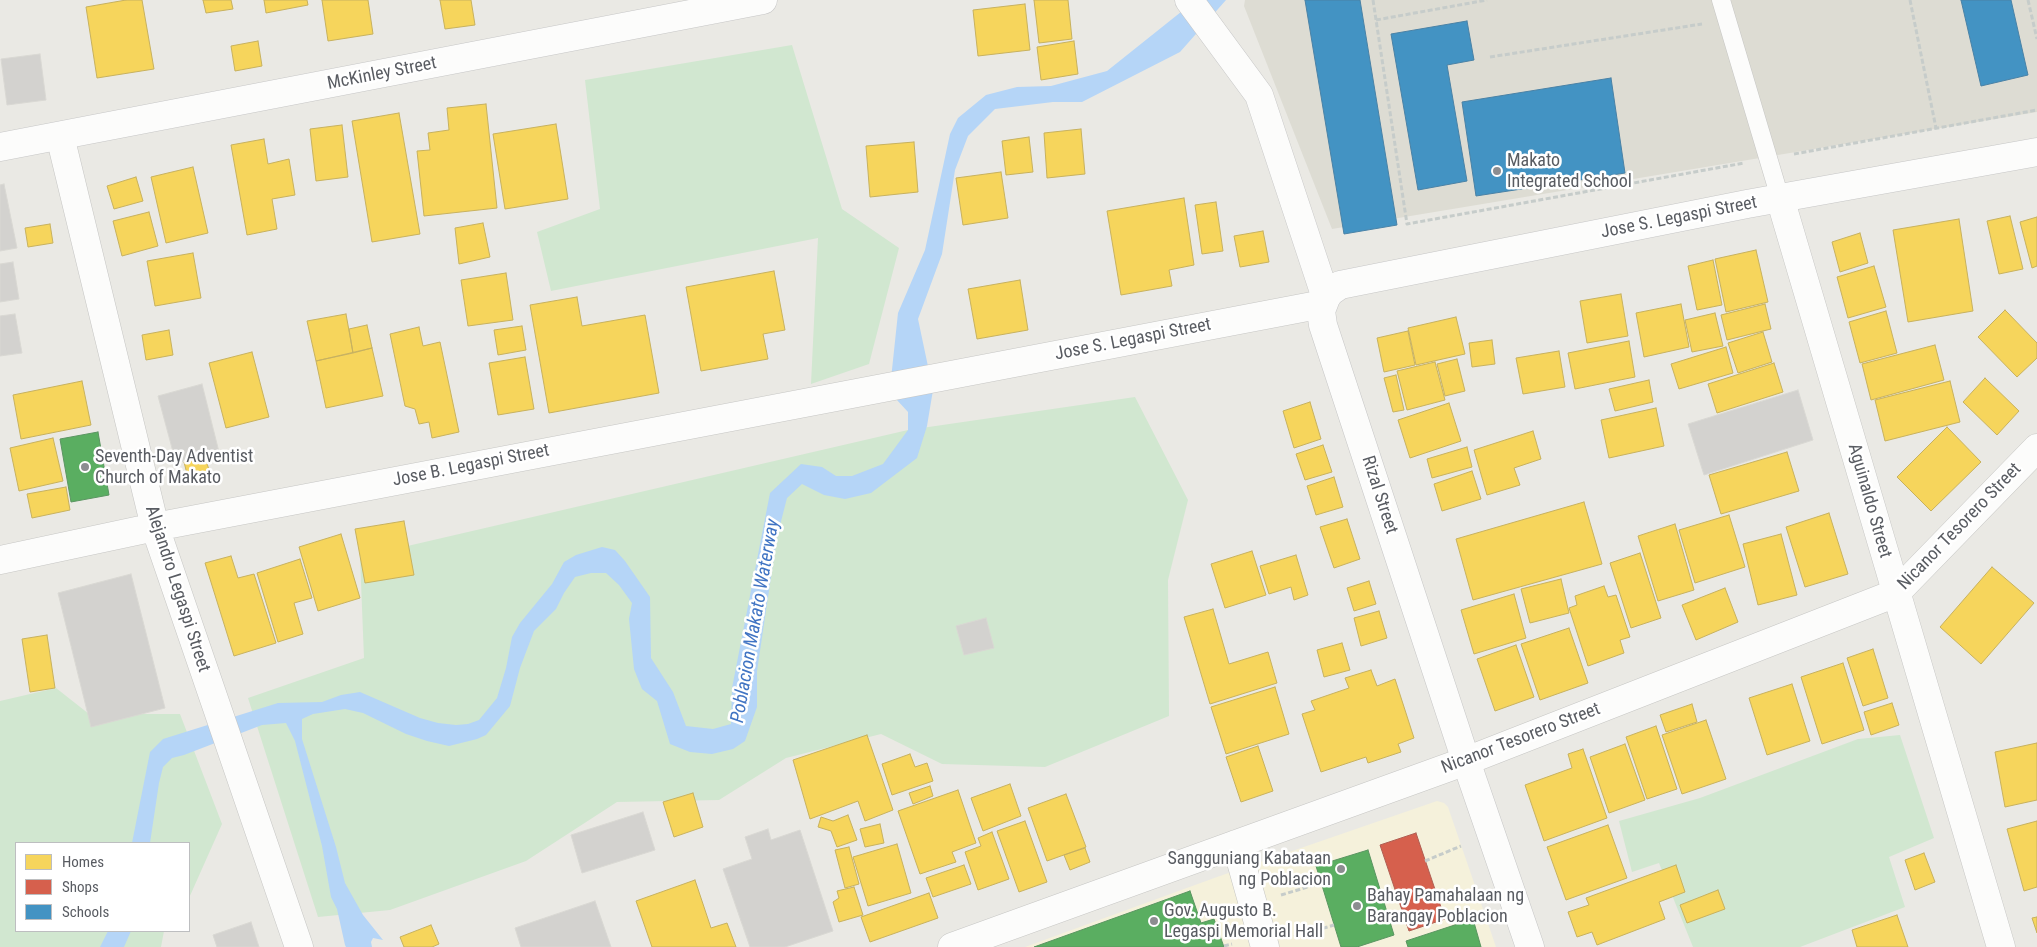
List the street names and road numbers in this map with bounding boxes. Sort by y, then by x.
street label: McKinley Street [326,53,438,95]
street label: Jose S. Legaspi Street [1599,192,1759,244]
street label: Jose S. Legaspi Street [1053,314,1213,366]
street label: Jose B. Legaspi Street [391,440,551,492]
street label: Aguinaldo Street [1842,441,1896,561]
street label: Rizal Street [1356,453,1402,537]
street label: Nicanor Tesorero Street [1894,459,2026,595]
street label: Alejandro Legaspi Street [140,503,214,675]
street label: Nicanor Tesorero Street [1439,699,1603,779]

